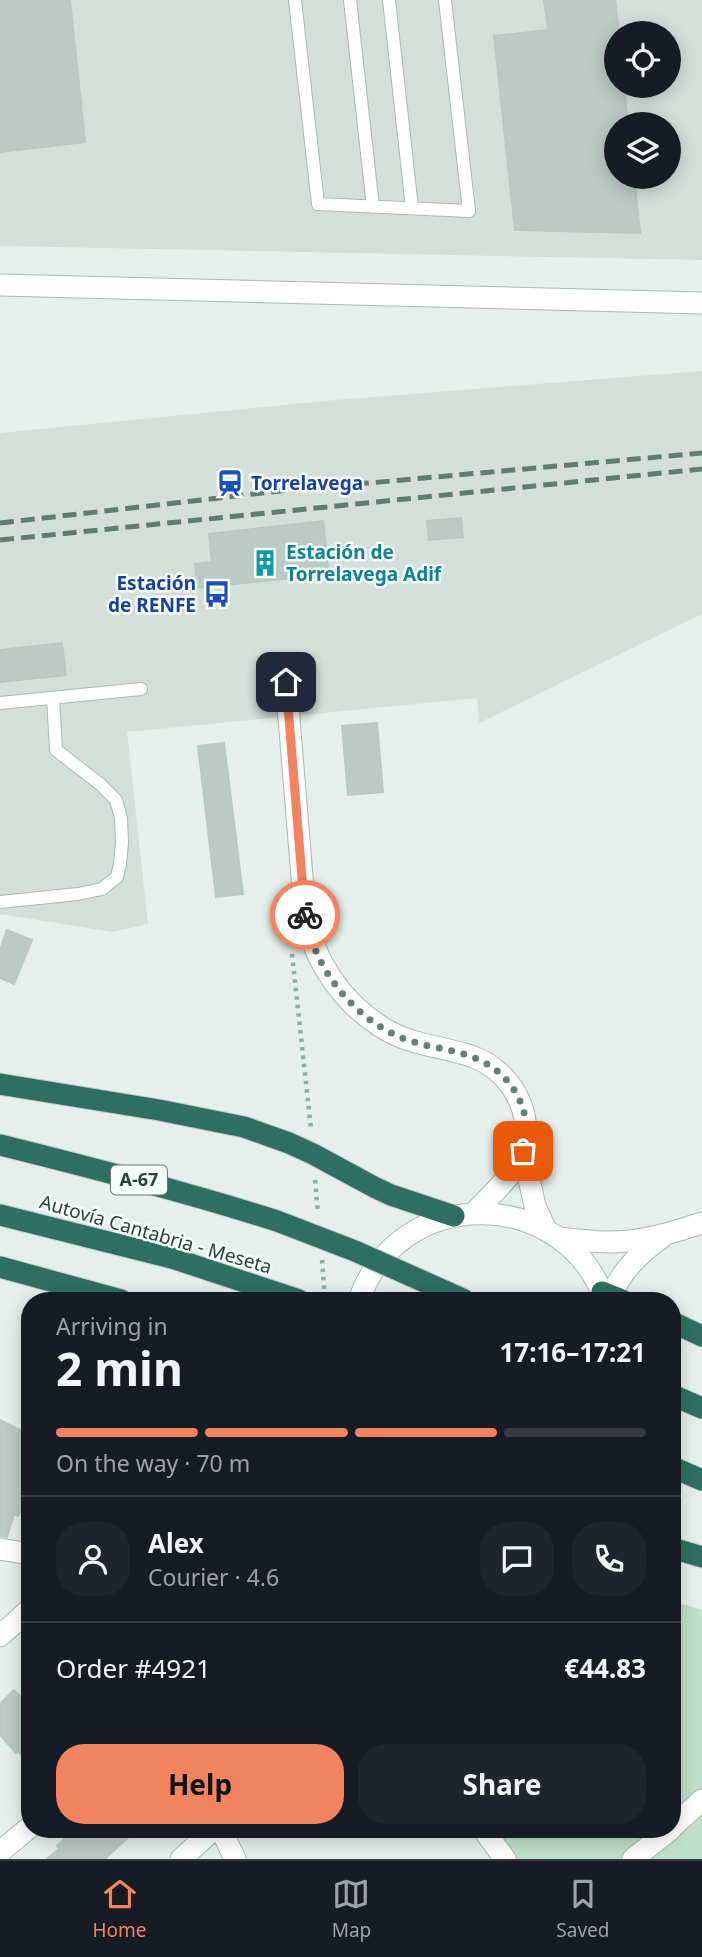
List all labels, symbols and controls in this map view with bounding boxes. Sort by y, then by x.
map controls [604,21,681,189]
button: locate [604,21,681,98]
button: layers [604,112,681,189]
station icon: Torrelavega [215,468,245,498]
place label: Torrelavega [251,470,363,496]
place label: Estación de Torrelavega Adif [286,539,443,587]
building icon: Estación de Torrelavega Adif [250,548,280,578]
place label: Estación de RENFE [108,570,196,618]
bus stop icon: Estación de RENFE [202,579,232,609]
pin [256,652,316,712]
icon: home [267,663,305,701]
courier [270,880,340,950]
icon: bike [286,896,324,934]
pin [493,1121,553,1181]
icon: bag [504,1132,542,1170]
road number: A-67 [111,1166,167,1195]
street label: Autovía Cantabria - Meseta [37,1188,275,1280]
text: Arriving in [56,1310,168,1342]
text: 17:16–17:21 [499,1334,646,1370]
text: 2 min [56,1337,183,1399]
text: On the way · 70 m [56,1447,250,1479]
button: person [56,1522,130,1596]
button: chat [480,1522,554,1596]
button: phone [572,1522,646,1596]
text: Alex [148,1525,204,1561]
text: Courier · 4.6 [148,1561,279,1593]
text: Order #4921 [56,1650,211,1686]
text: €44.83 [564,1650,646,1686]
button: Help [56,1744,344,1824]
button: Share [358,1744,646,1824]
tab: Home [93,1875,147,1943]
tab: Map [332,1875,371,1943]
tab: Saved [556,1875,609,1943]

